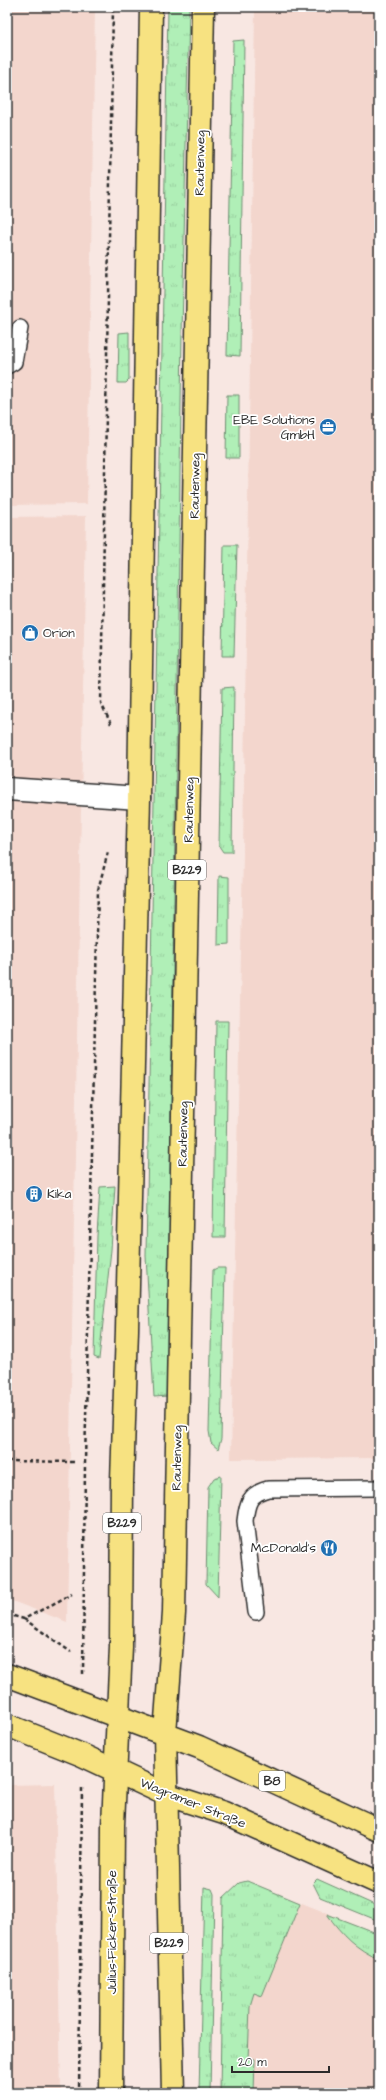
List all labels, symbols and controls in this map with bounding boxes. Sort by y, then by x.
street label: Rautenweg [190,130,211,196]
place label: EBE Solutions GmbH [233,411,315,444]
office icon: EBE Solutions GmbH [318,417,338,437]
street label: Rautenweg [185,453,206,519]
shop icon: Orion [20,623,40,643]
place label: Orion [43,624,75,642]
street label: Rautenweg [179,777,200,843]
road number: B229 [168,860,206,880]
street label: Rautenweg [173,1101,194,1167]
building icon: Kika [24,1184,44,1204]
place label: Kika [47,1185,72,1203]
street label: Rautenweg [167,1425,188,1491]
road number: B229 [103,1513,141,1533]
restaurant icon: McDonald's [319,1538,339,1558]
place label: McDonald's [251,1539,316,1557]
road number: B8 [259,1771,285,1791]
street label: Wagramer Straße [137,1774,249,1833]
street label: Julius-Ficker-Straße [103,1870,121,1994]
road number: B229 [150,1933,188,1953]
scale bar [232,2048,329,2074]
text: 20 m [238,2054,267,2071]

